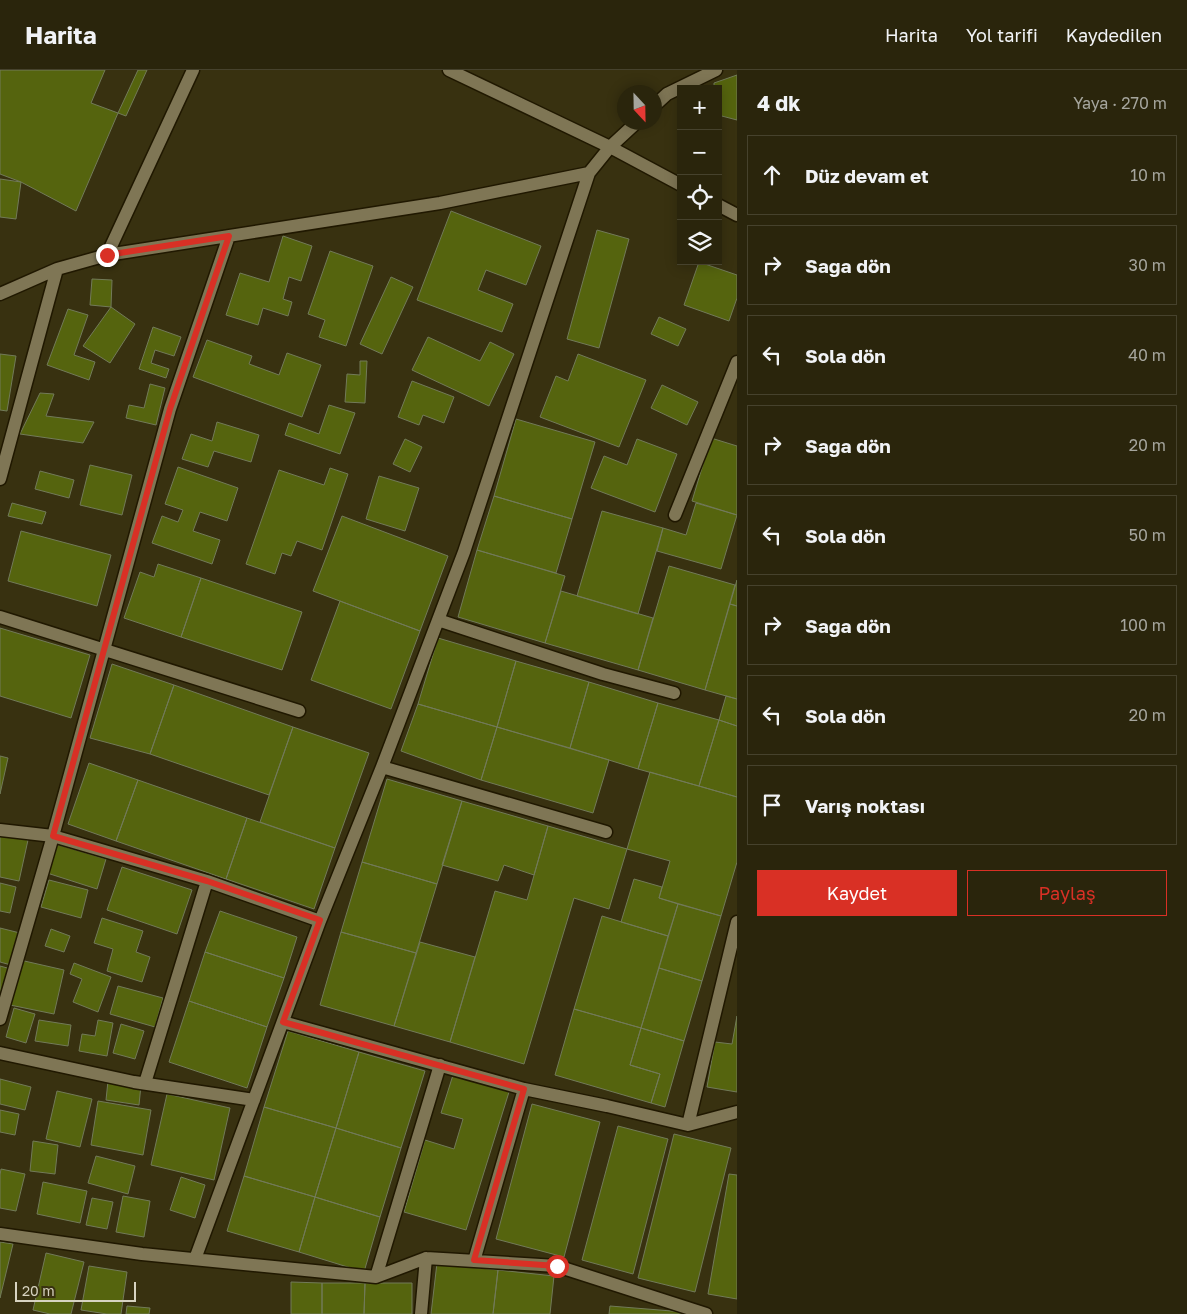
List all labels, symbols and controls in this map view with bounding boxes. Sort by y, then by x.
text: Harita [25,20,97,49]
text: Harita [885,24,938,46]
text: Yol tarifi [966,24,1038,46]
text: Kaydedilen [1066,24,1162,46]
north arrow [617,85,662,130]
map controls [677,85,722,265]
button: + [677,85,722,130]
text: 4 dk [757,90,800,116]
text: Yaya · 270 m [1073,93,1167,113]
button: − [677,130,722,175]
icon: ahead [758,161,786,189]
text: Düz devam et [805,164,929,187]
text: 10 m [1130,165,1166,185]
button: locate [677,175,722,220]
button: layers [677,220,722,265]
route end [96,244,119,267]
icon: right [758,251,786,279]
text: Sağa dön [805,254,891,277]
text: 30 m [1129,255,1166,275]
icon: left [758,341,786,369]
text: Sola dön [805,344,886,367]
text: 40 m [1128,345,1166,365]
icon: right [758,431,786,459]
text: Sağa dön [805,434,891,457]
text: 20 m [1129,435,1166,455]
icon: left [758,521,786,549]
text: Sola dön [805,524,886,547]
text: 50 m [1129,525,1166,545]
icon: right [758,611,786,639]
text: Sağa dön [805,614,891,637]
text: 100 m [1120,615,1166,635]
icon: left [758,701,786,729]
text: Sola dön [805,704,886,727]
text: 20 m [1129,705,1166,725]
icon: arrive [758,791,786,819]
text: Varış noktası [805,794,925,817]
button: Kaydet [757,870,957,916]
button: Paylaş [967,870,1167,916]
route start [546,1255,569,1278]
scale bar [15,1279,136,1302]
text: 20 m [22,1282,55,1299]

